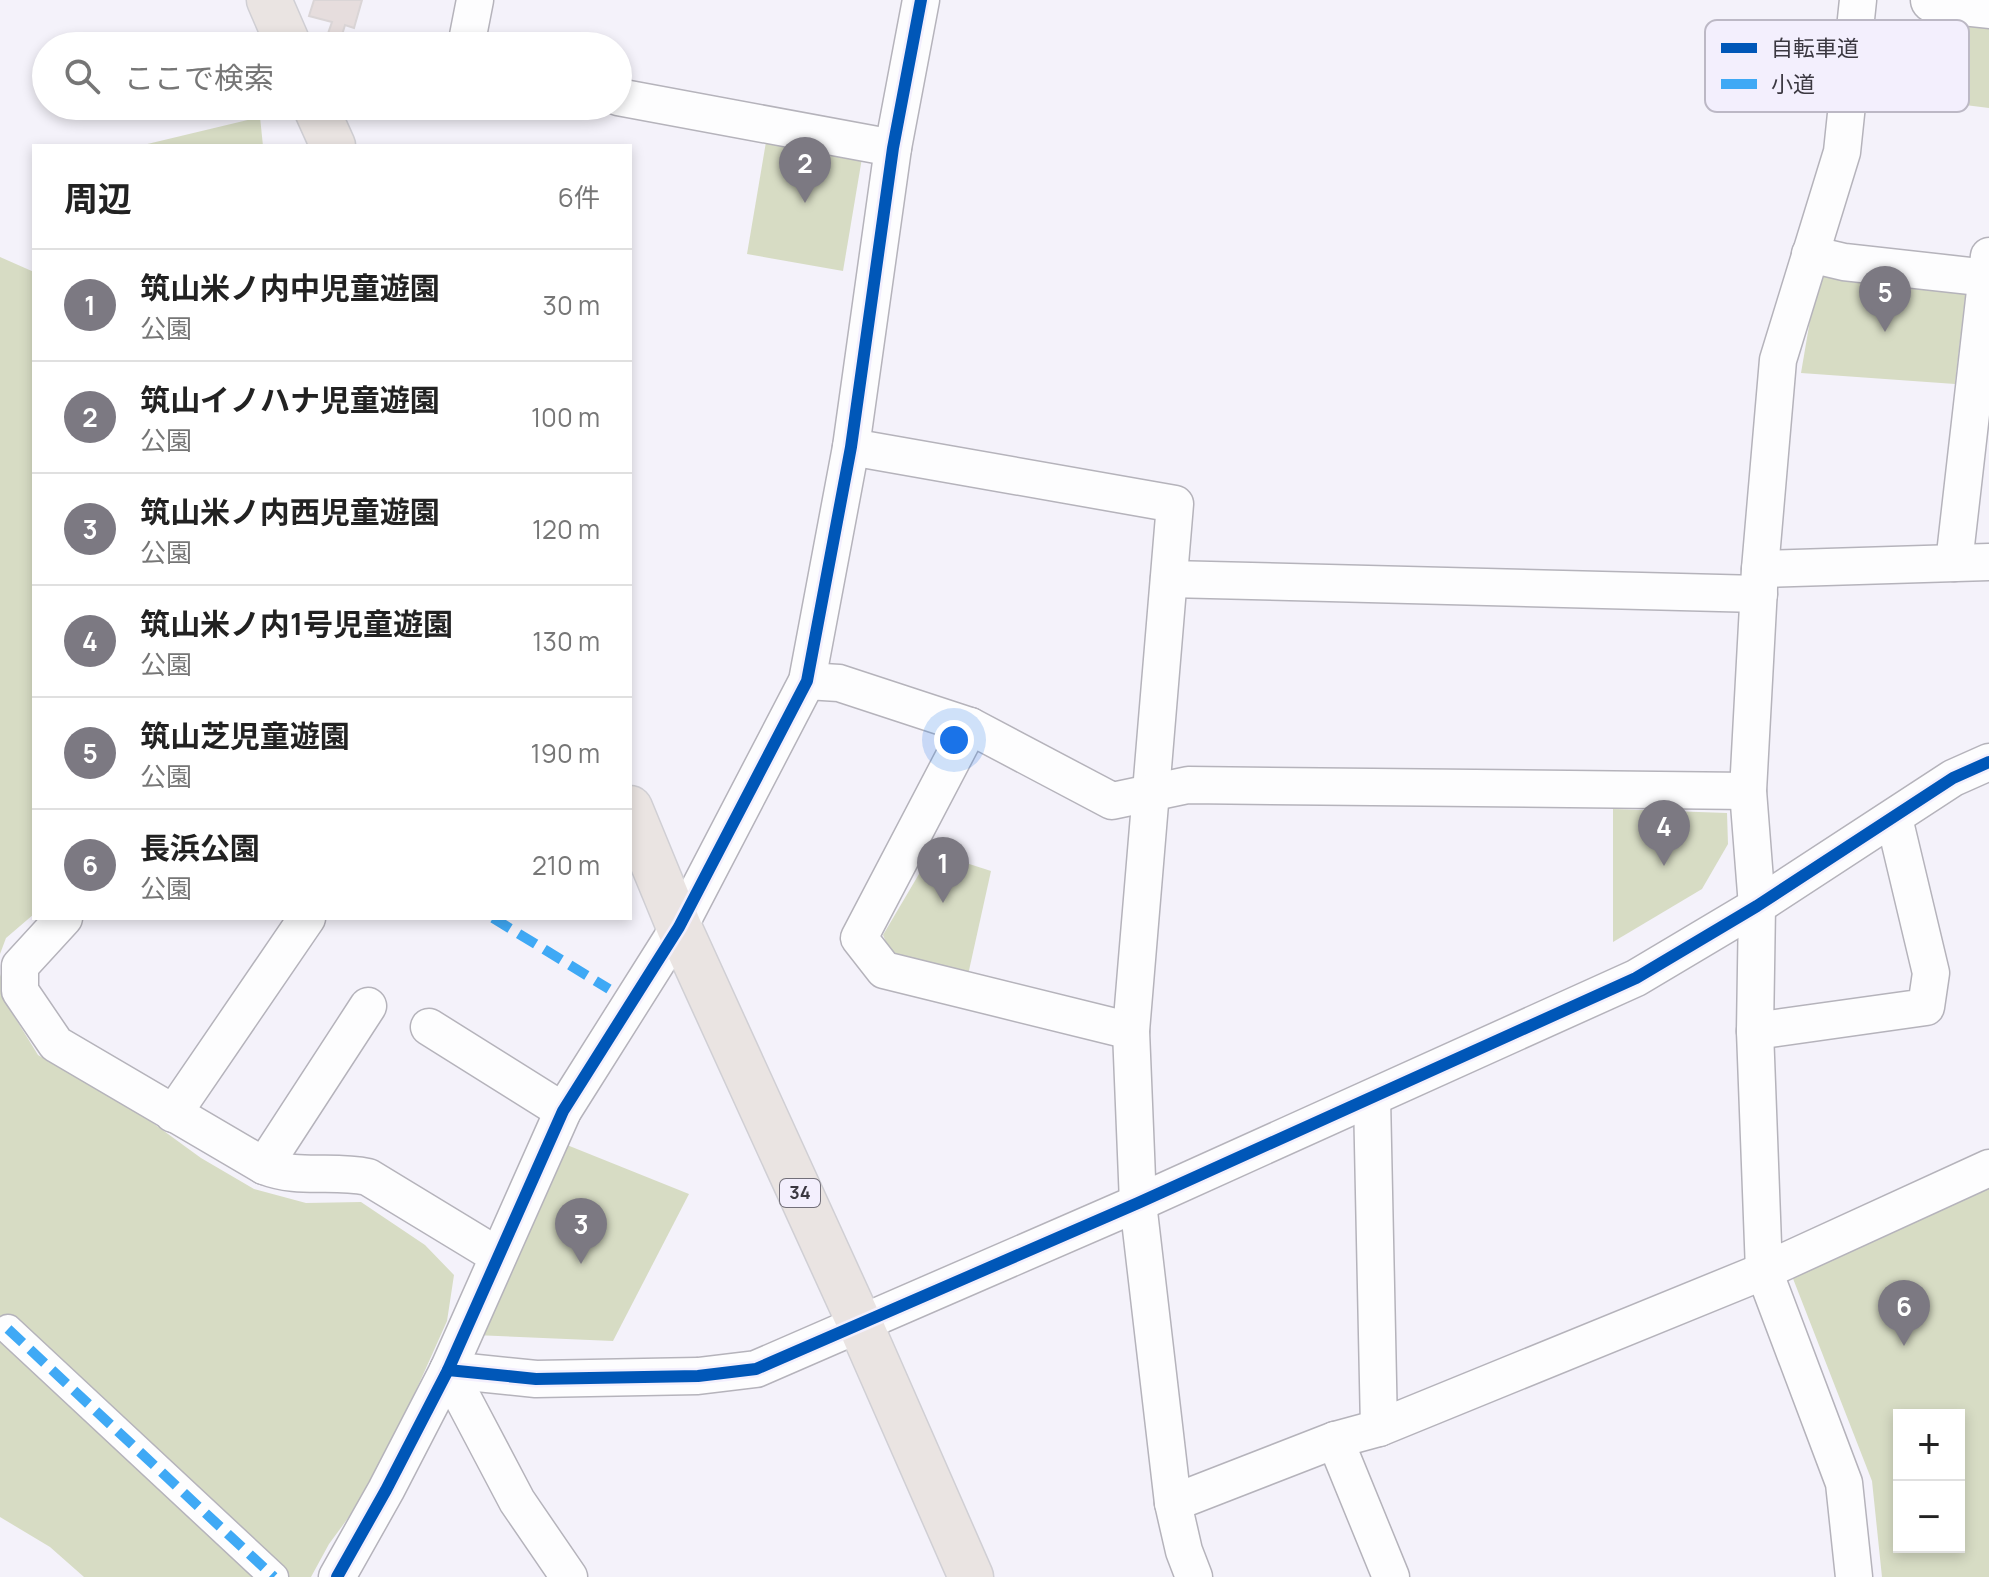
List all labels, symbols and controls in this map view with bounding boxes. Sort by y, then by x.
legend [1705,20,1969,112]
search box [32,32,632,120]
text: 自転車道 [1771,33,1859,63]
icon: search [60,54,104,98]
text: ここで検索 [124,57,274,98]
text: 小道 [1771,69,1815,99]
pin: 2 [779,137,831,203]
text: 周辺 [64,175,132,221]
text: 6件 [558,179,600,215]
pin: 5 [1859,266,1911,332]
text: 筑山米ノ内中児童遊園 [140,267,440,308]
text: 1 [84,287,96,323]
text: 30 m [543,287,600,323]
text: 公園 [140,310,192,346]
text: 筑山イノハナ児童遊園 [140,379,440,420]
text: 2 [82,399,98,435]
text: 100 m [531,399,600,435]
text: 公園 [140,422,192,458]
text: 筑山米ノ内西児童遊園 [140,491,440,532]
text: 3 [82,511,98,547]
text: 120 m [532,511,600,547]
text: 公園 [140,534,192,570]
text: 筑山米ノ内1号児童遊園 [140,603,453,644]
text: 4 [82,623,98,659]
text: 130 m [532,623,600,659]
text: 公園 [140,646,192,682]
text: 筑山芝児童遊園 [140,715,350,756]
your location [934,720,974,760]
text: 5 [82,735,98,771]
text: 190 m [531,735,600,771]
text: 公園 [140,758,192,794]
pin: 4 [1638,800,1690,866]
text: 長浜公園 [140,827,260,868]
pin: 1 [917,837,969,903]
text: 6 [82,847,98,883]
text: 210 m [532,847,600,883]
text: 公園 [140,870,192,906]
road number: 34 [780,1179,820,1207]
pin: 3 [555,1198,607,1264]
pin: 6 [1878,1280,1930,1346]
map controls [1893,1409,1965,1553]
button: + [1893,1409,1965,1481]
button: − [1893,1481,1965,1553]

